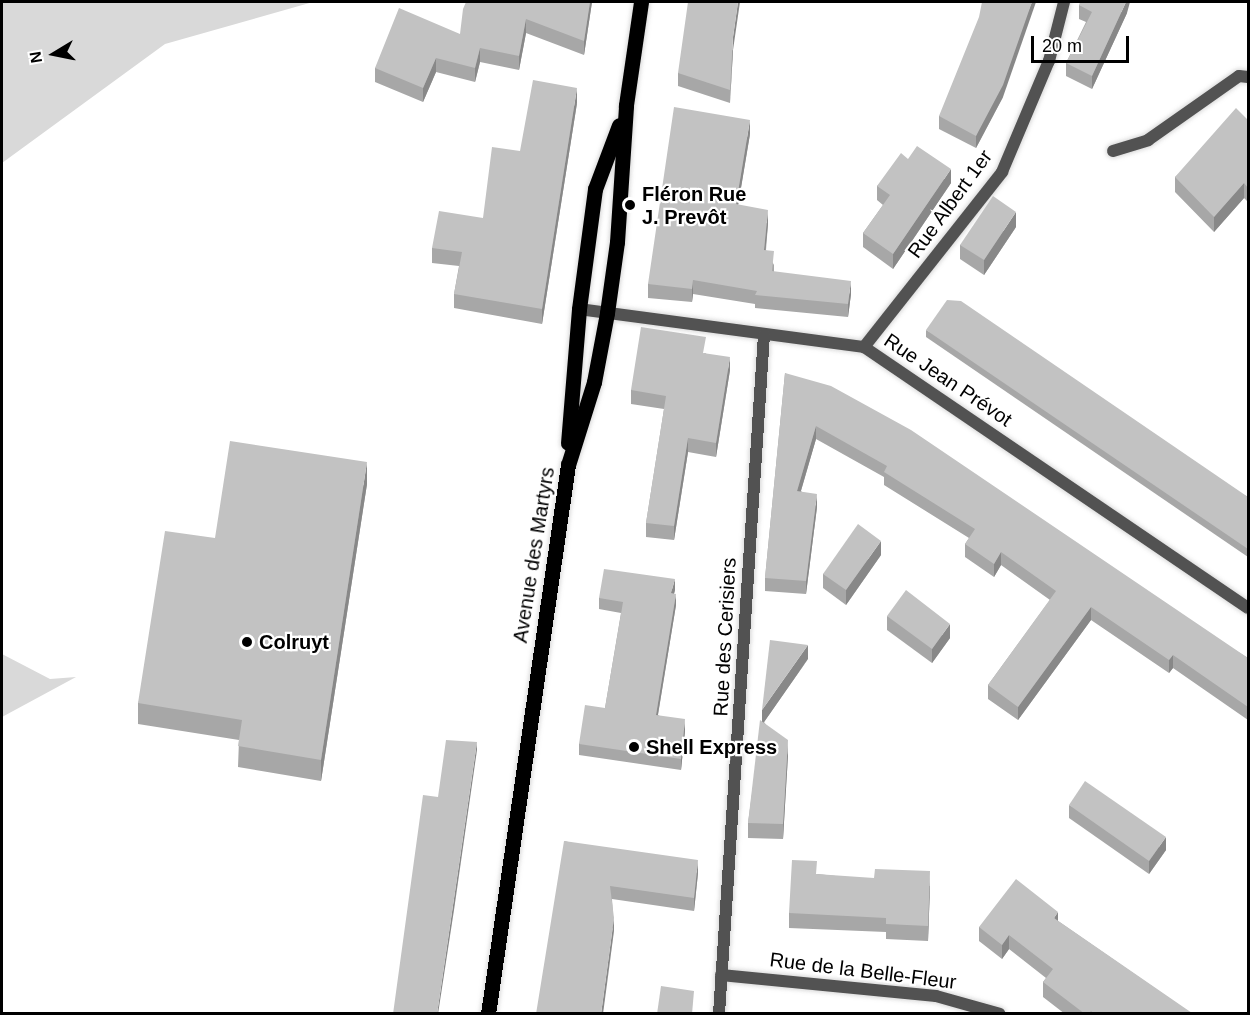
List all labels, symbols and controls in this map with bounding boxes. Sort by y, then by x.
north arrow [24,24,84,84]
scale bar [1034,24,1132,62]
text: 20 m [1042,36,1082,56]
text: N [26,50,45,64]
street label: Rue Albert 1er [902,145,998,263]
place label: Fléron Rue J. Prevôt [642,182,746,229]
marker: Fléron Rue J. Prevôt [623,198,637,212]
street label: Rue Jean Prévot [880,328,1016,432]
street label: Avenue des Martyrs [508,465,560,645]
street label: Rue des Cerisiers [709,557,741,717]
place label: Colruyt [259,630,329,654]
marker: Colruyt [240,635,254,649]
place label: Shell Express [646,735,777,759]
marker: Shell Express [627,740,641,754]
street label: Rue de la Belle-Fleur [768,948,958,994]

